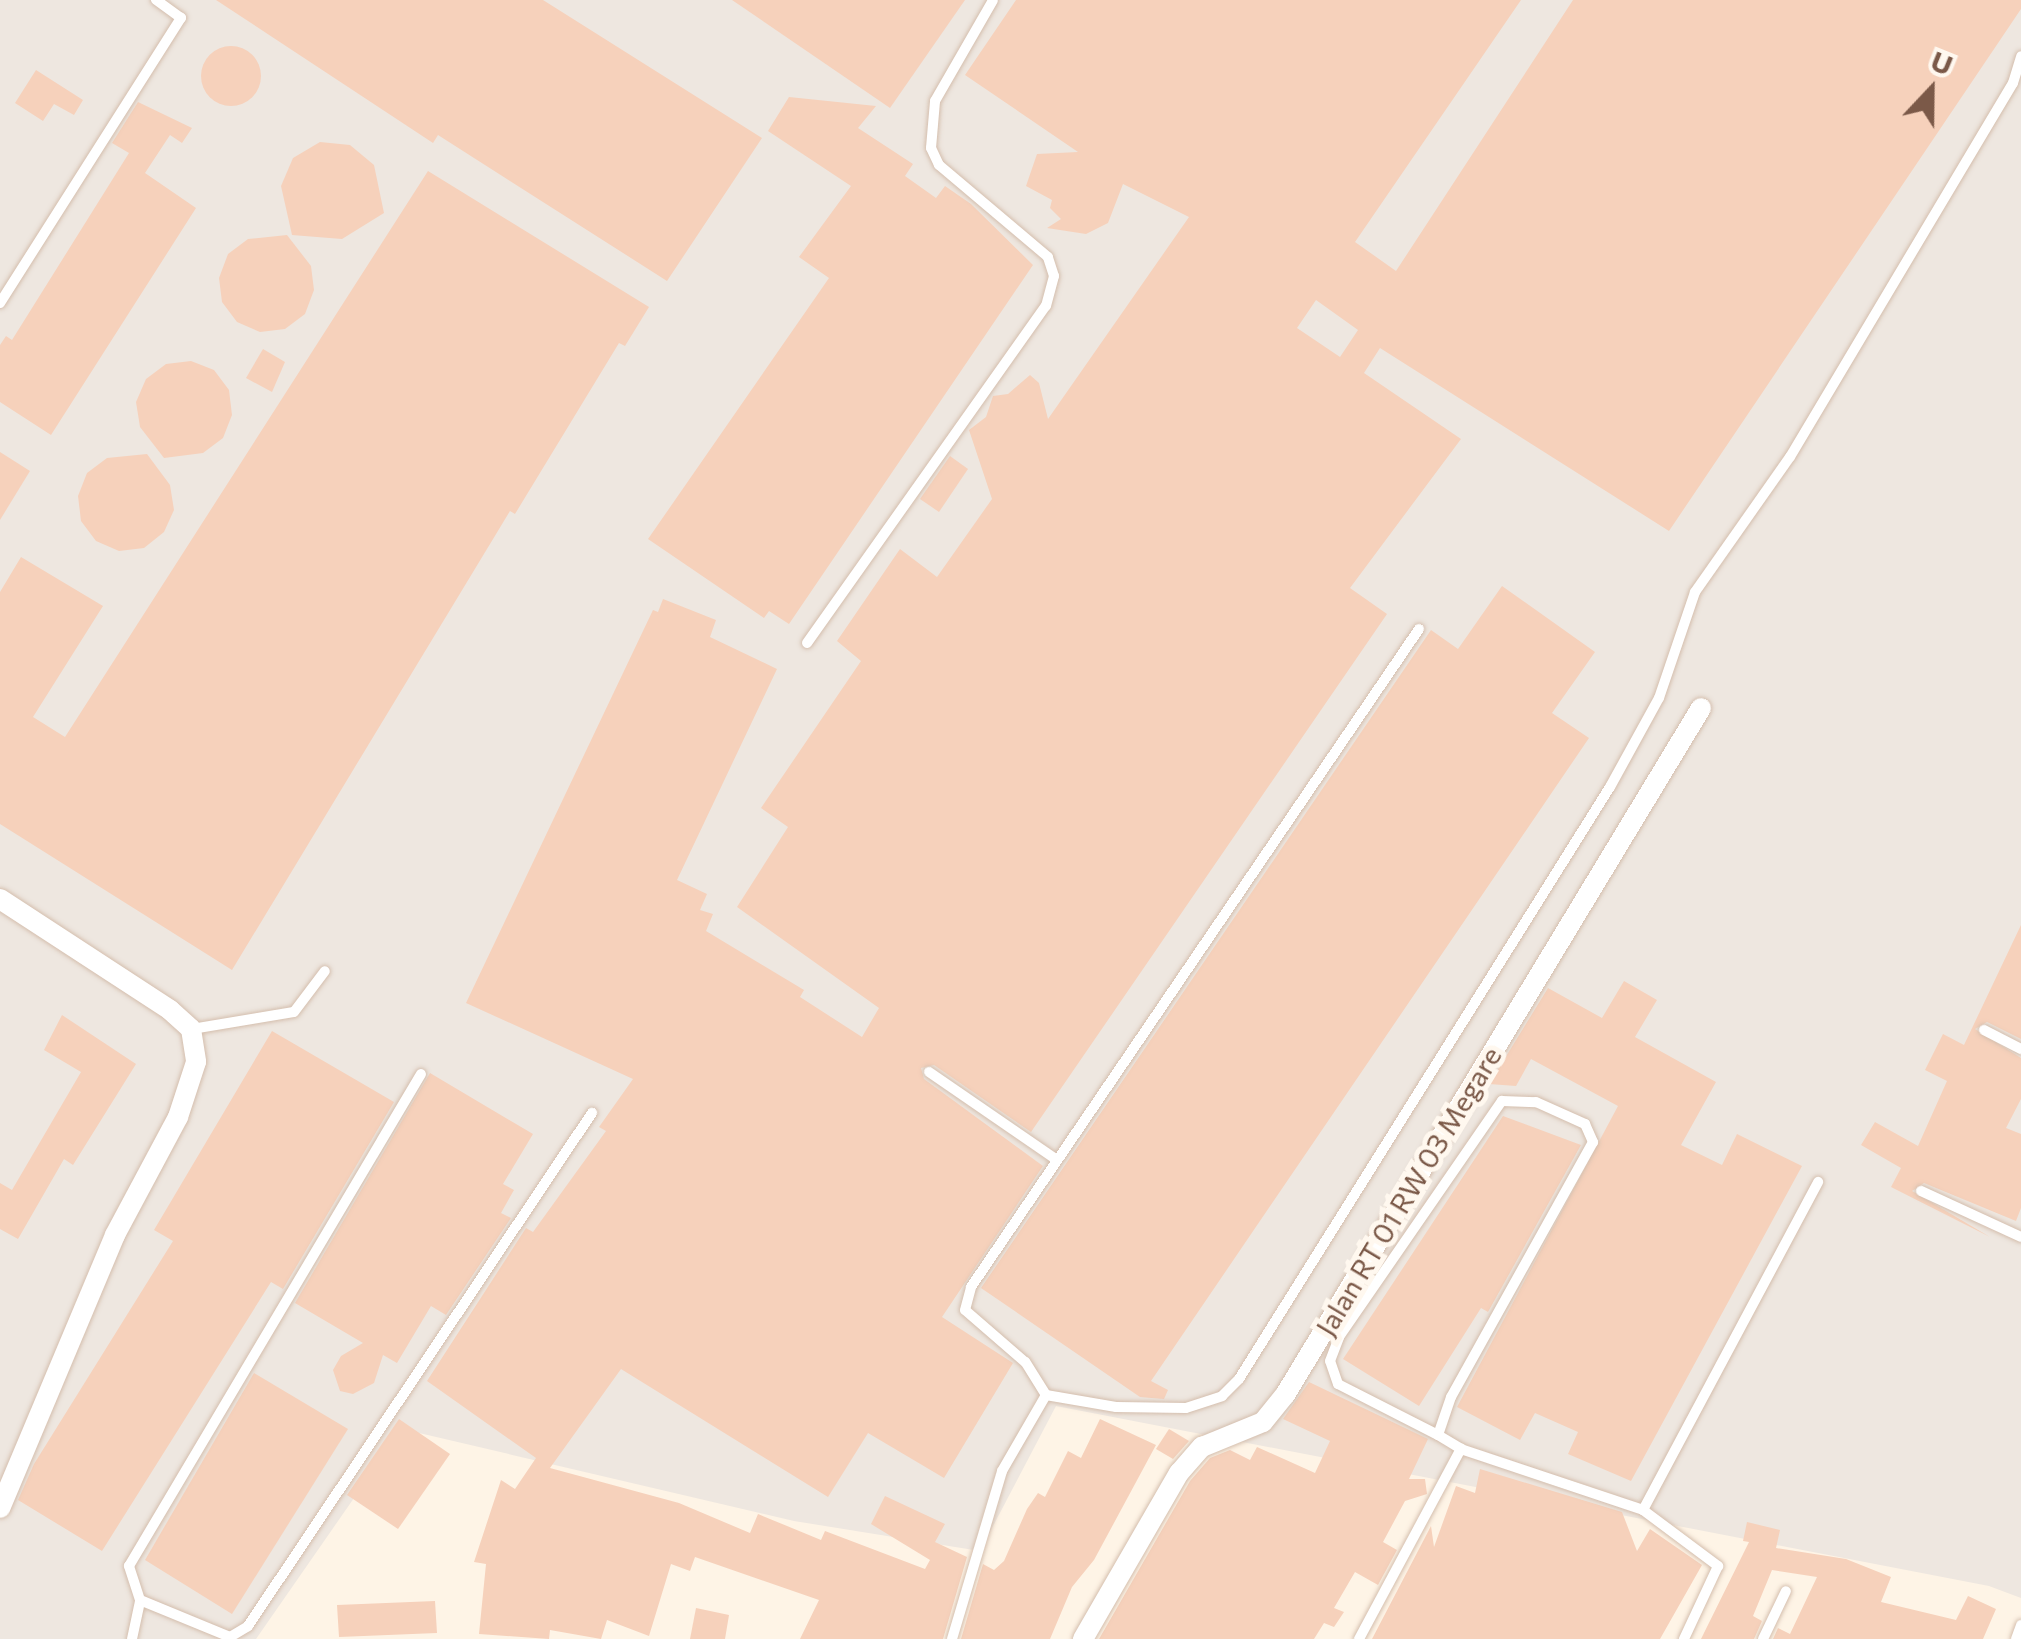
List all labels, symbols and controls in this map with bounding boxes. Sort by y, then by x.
north arrow [1881,40,1981,140]
text: U [1926,43,1958,82]
street label: Jalan RT 01 RW 03 Megare [1308,1040,1508,1342]

